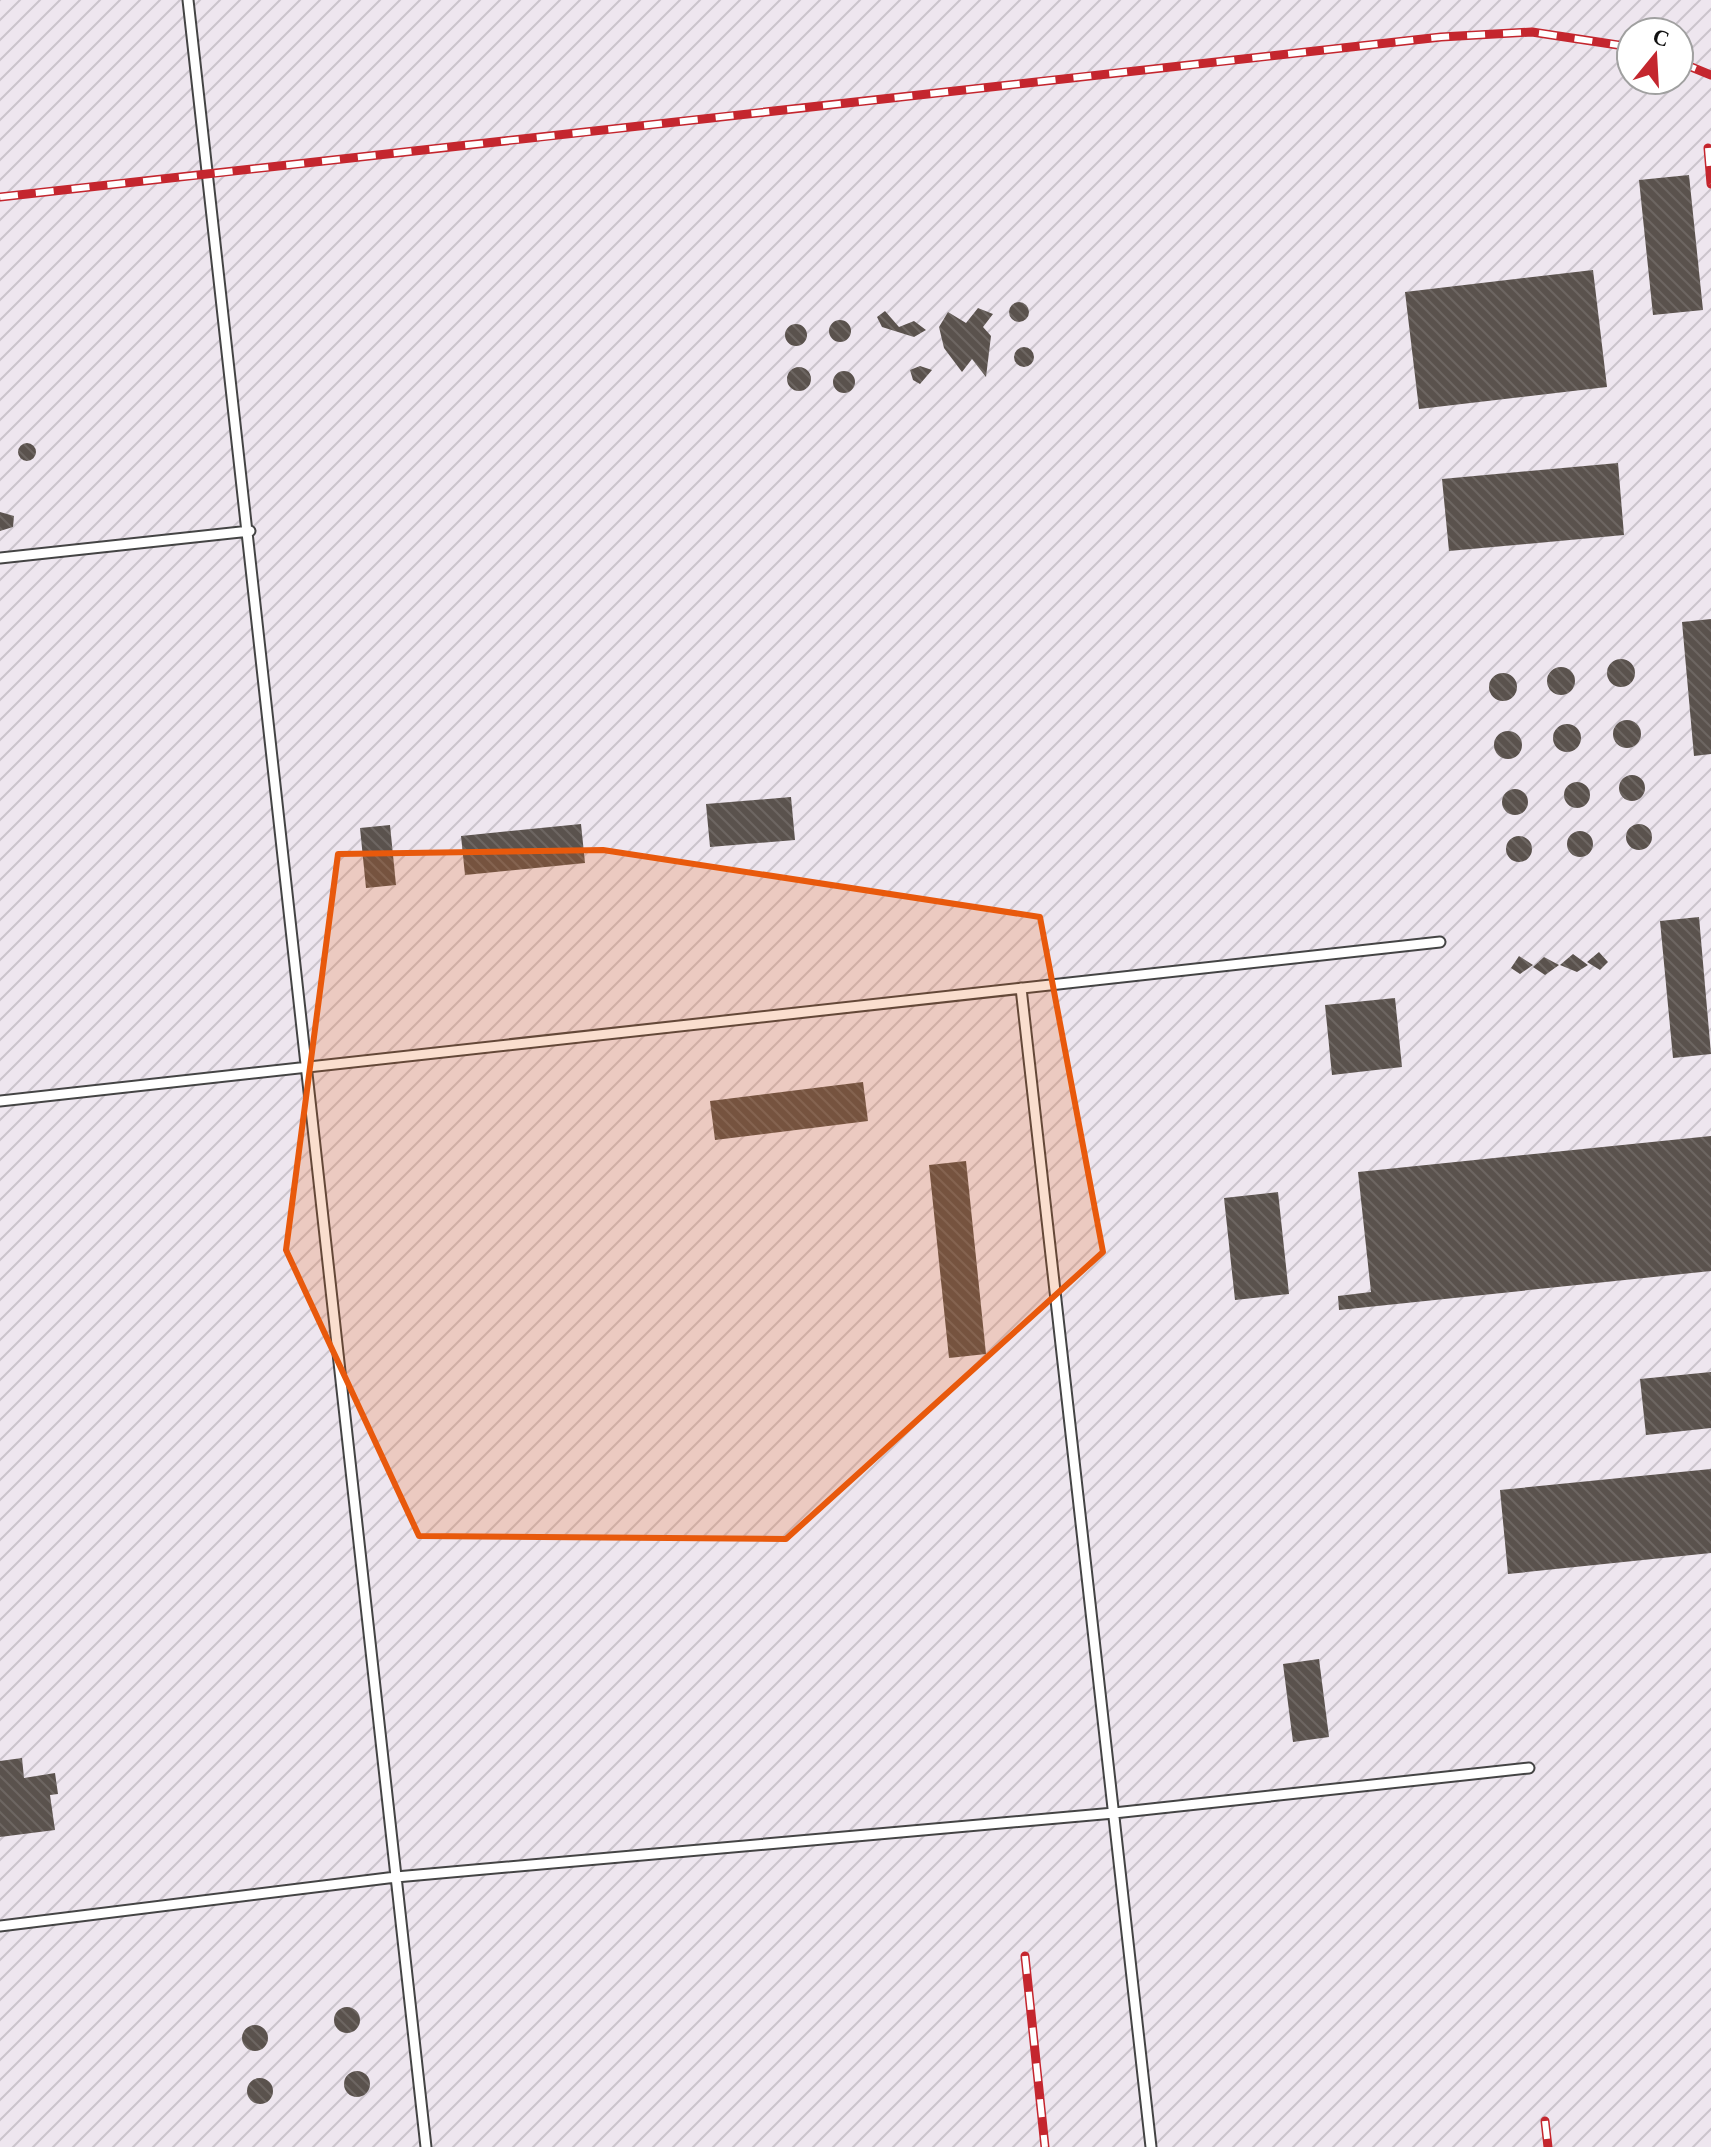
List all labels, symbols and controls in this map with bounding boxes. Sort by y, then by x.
north arrow [1615,16,1695,96]
text: С [1650,23,1672,52]

